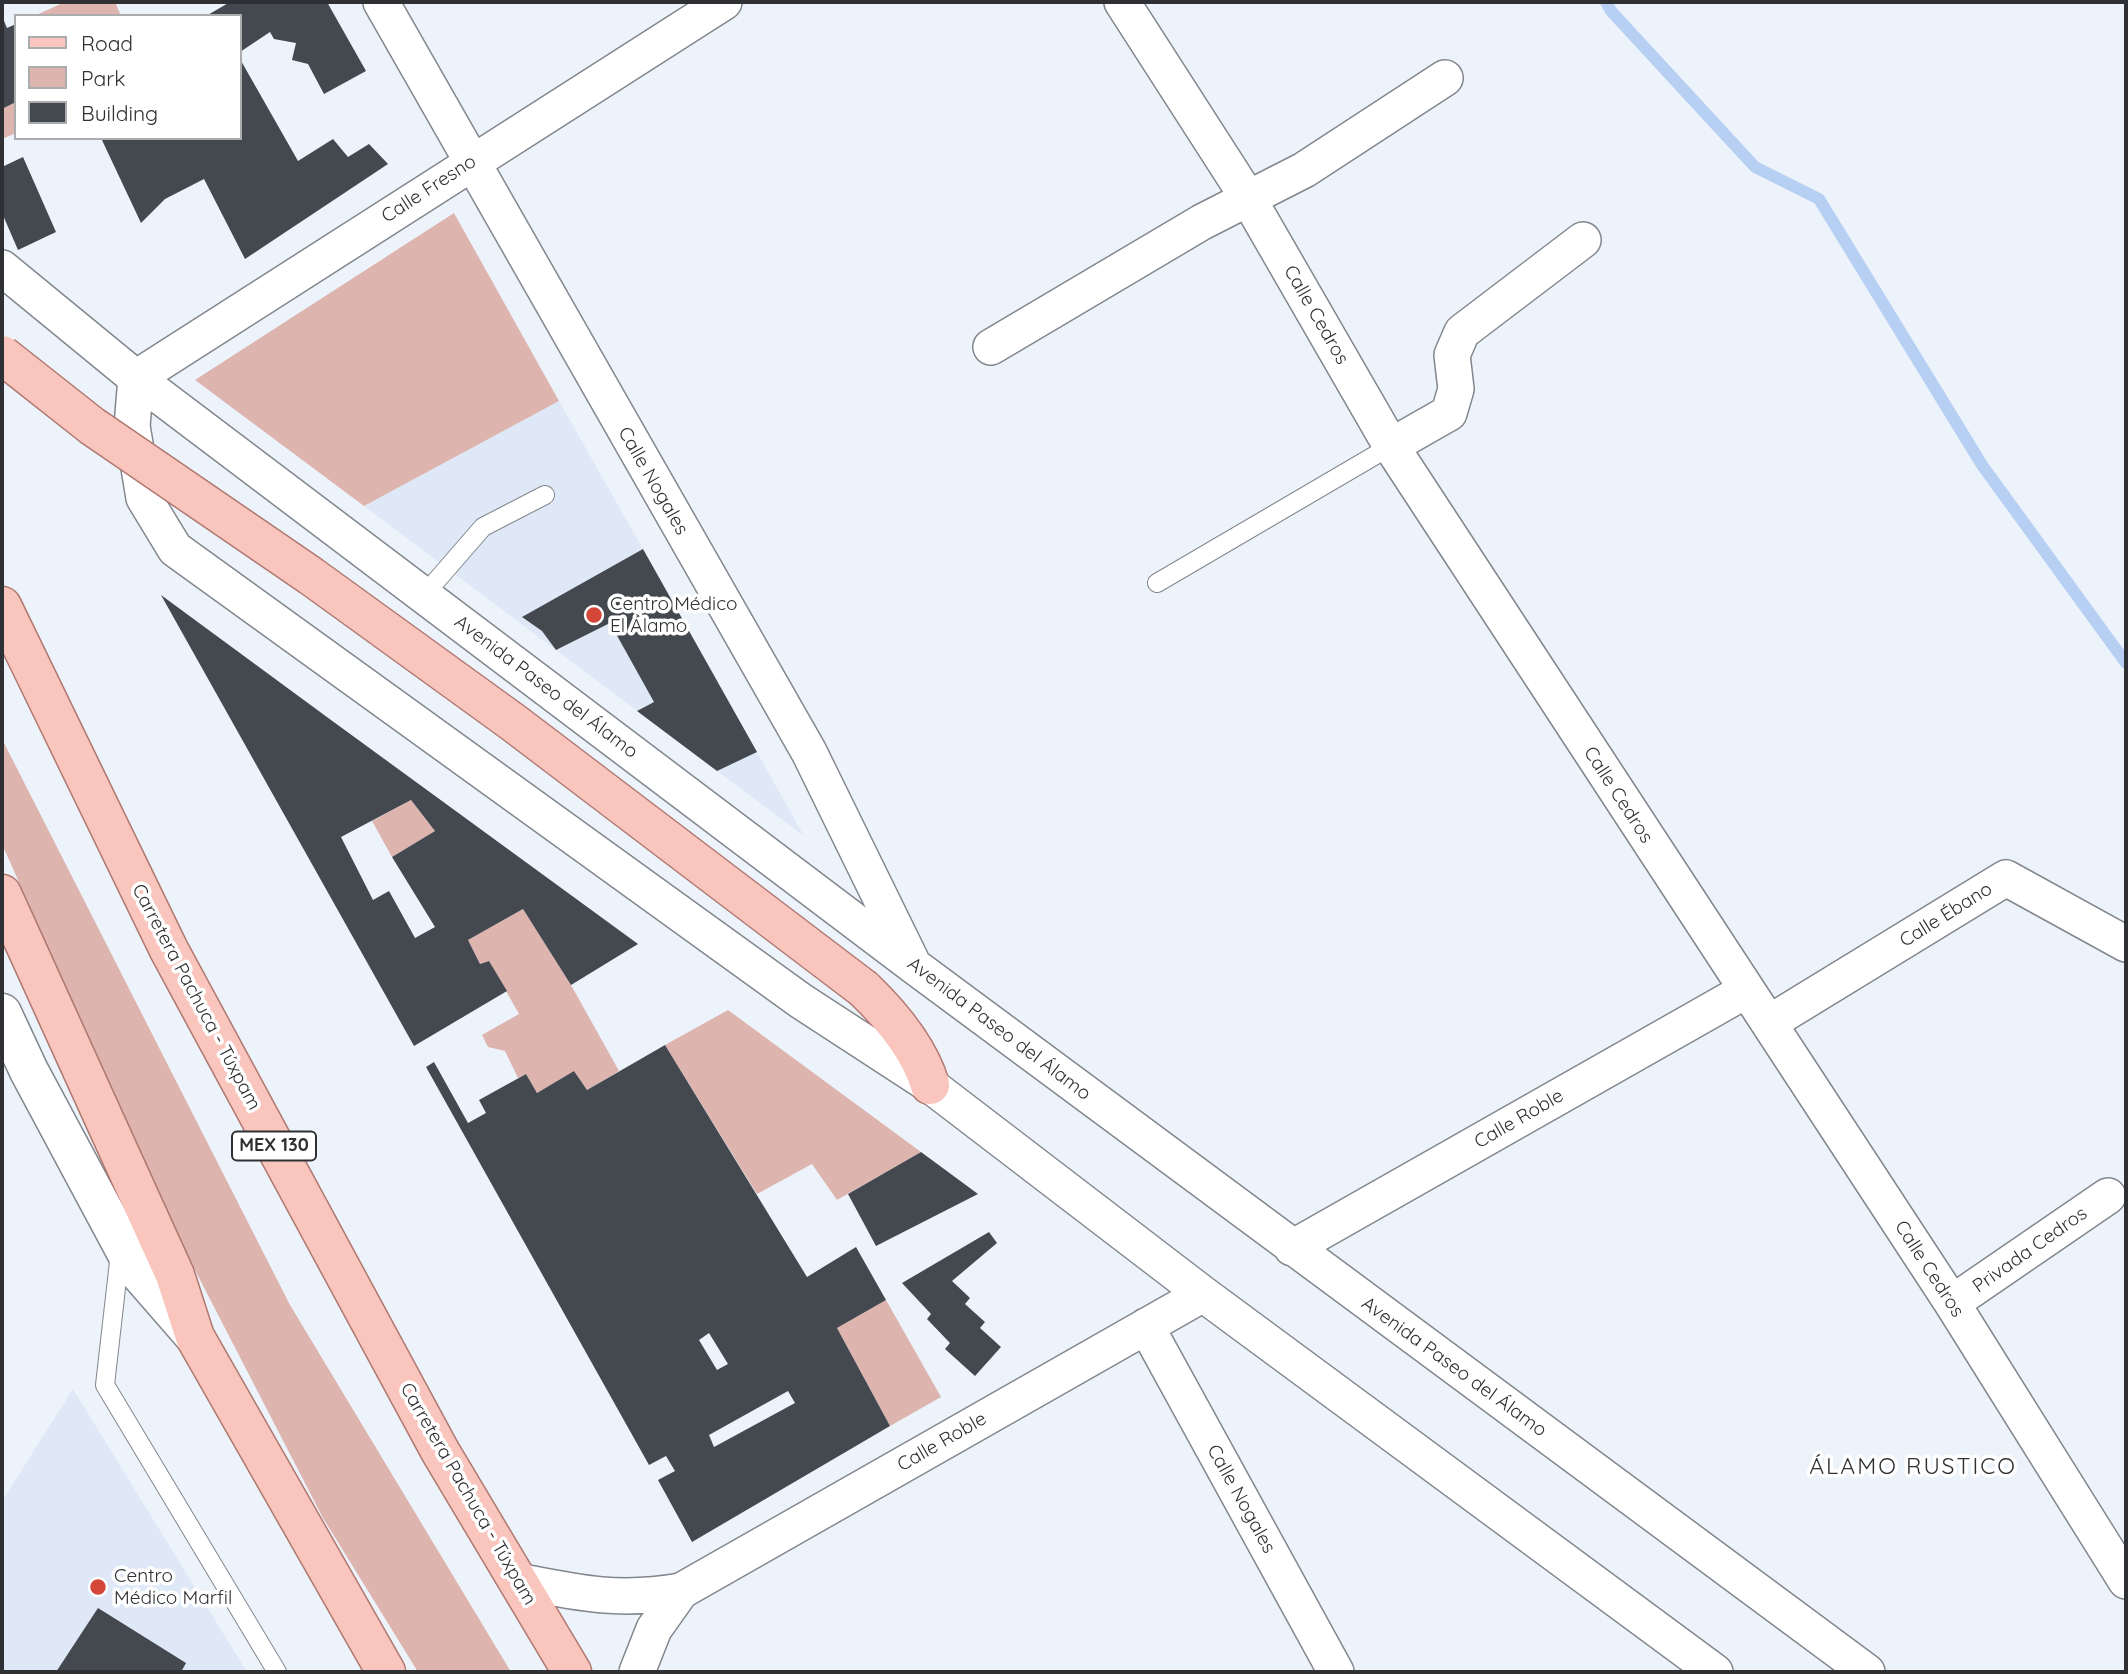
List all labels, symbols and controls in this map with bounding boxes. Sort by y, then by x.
legend [14,14,242,140]
text: Road [81,30,133,56]
text: Park [81,65,125,91]
text: Building [81,100,158,126]
street label: Calle Fresno [378,150,480,228]
street label: Calle Cedros [1279,262,1353,368]
street label: Calle Nogales [613,423,693,539]
place label: Centro Médico El Álamo [610,593,737,637]
marker: Centro Médico El Álamo [584,605,604,625]
street label: Avenida Paseo del Álamo [450,611,642,763]
street label: Calle Cedros [1578,743,1658,847]
street label: Calle Ébano [1896,878,1996,952]
street label: Carretera Pachuca - Túxpam [127,880,265,1114]
street label: Avenida Paseo del Álamo [903,953,1095,1105]
street label: Calle Roble [1470,1084,1568,1154]
road number: MEX 130 [232,1132,316,1161]
street label: Privada Cedros [1968,1202,2092,1298]
street label: Calle Cedros [1889,1217,1969,1321]
street label: Avenida Paseo del Álamo [1357,1292,1551,1442]
street label: Carretera Pachuca - Túxpam [395,1379,541,1609]
street label: Calle Roble [893,1407,991,1477]
street label: Calle Nogales [1202,1441,1280,1557]
district label: ÁLAMO RUSTICO [1811,1453,2015,1481]
place label: Centro Médico Marfil [114,1565,232,1609]
marker: Centro Médico Marfil [88,1577,108,1597]

